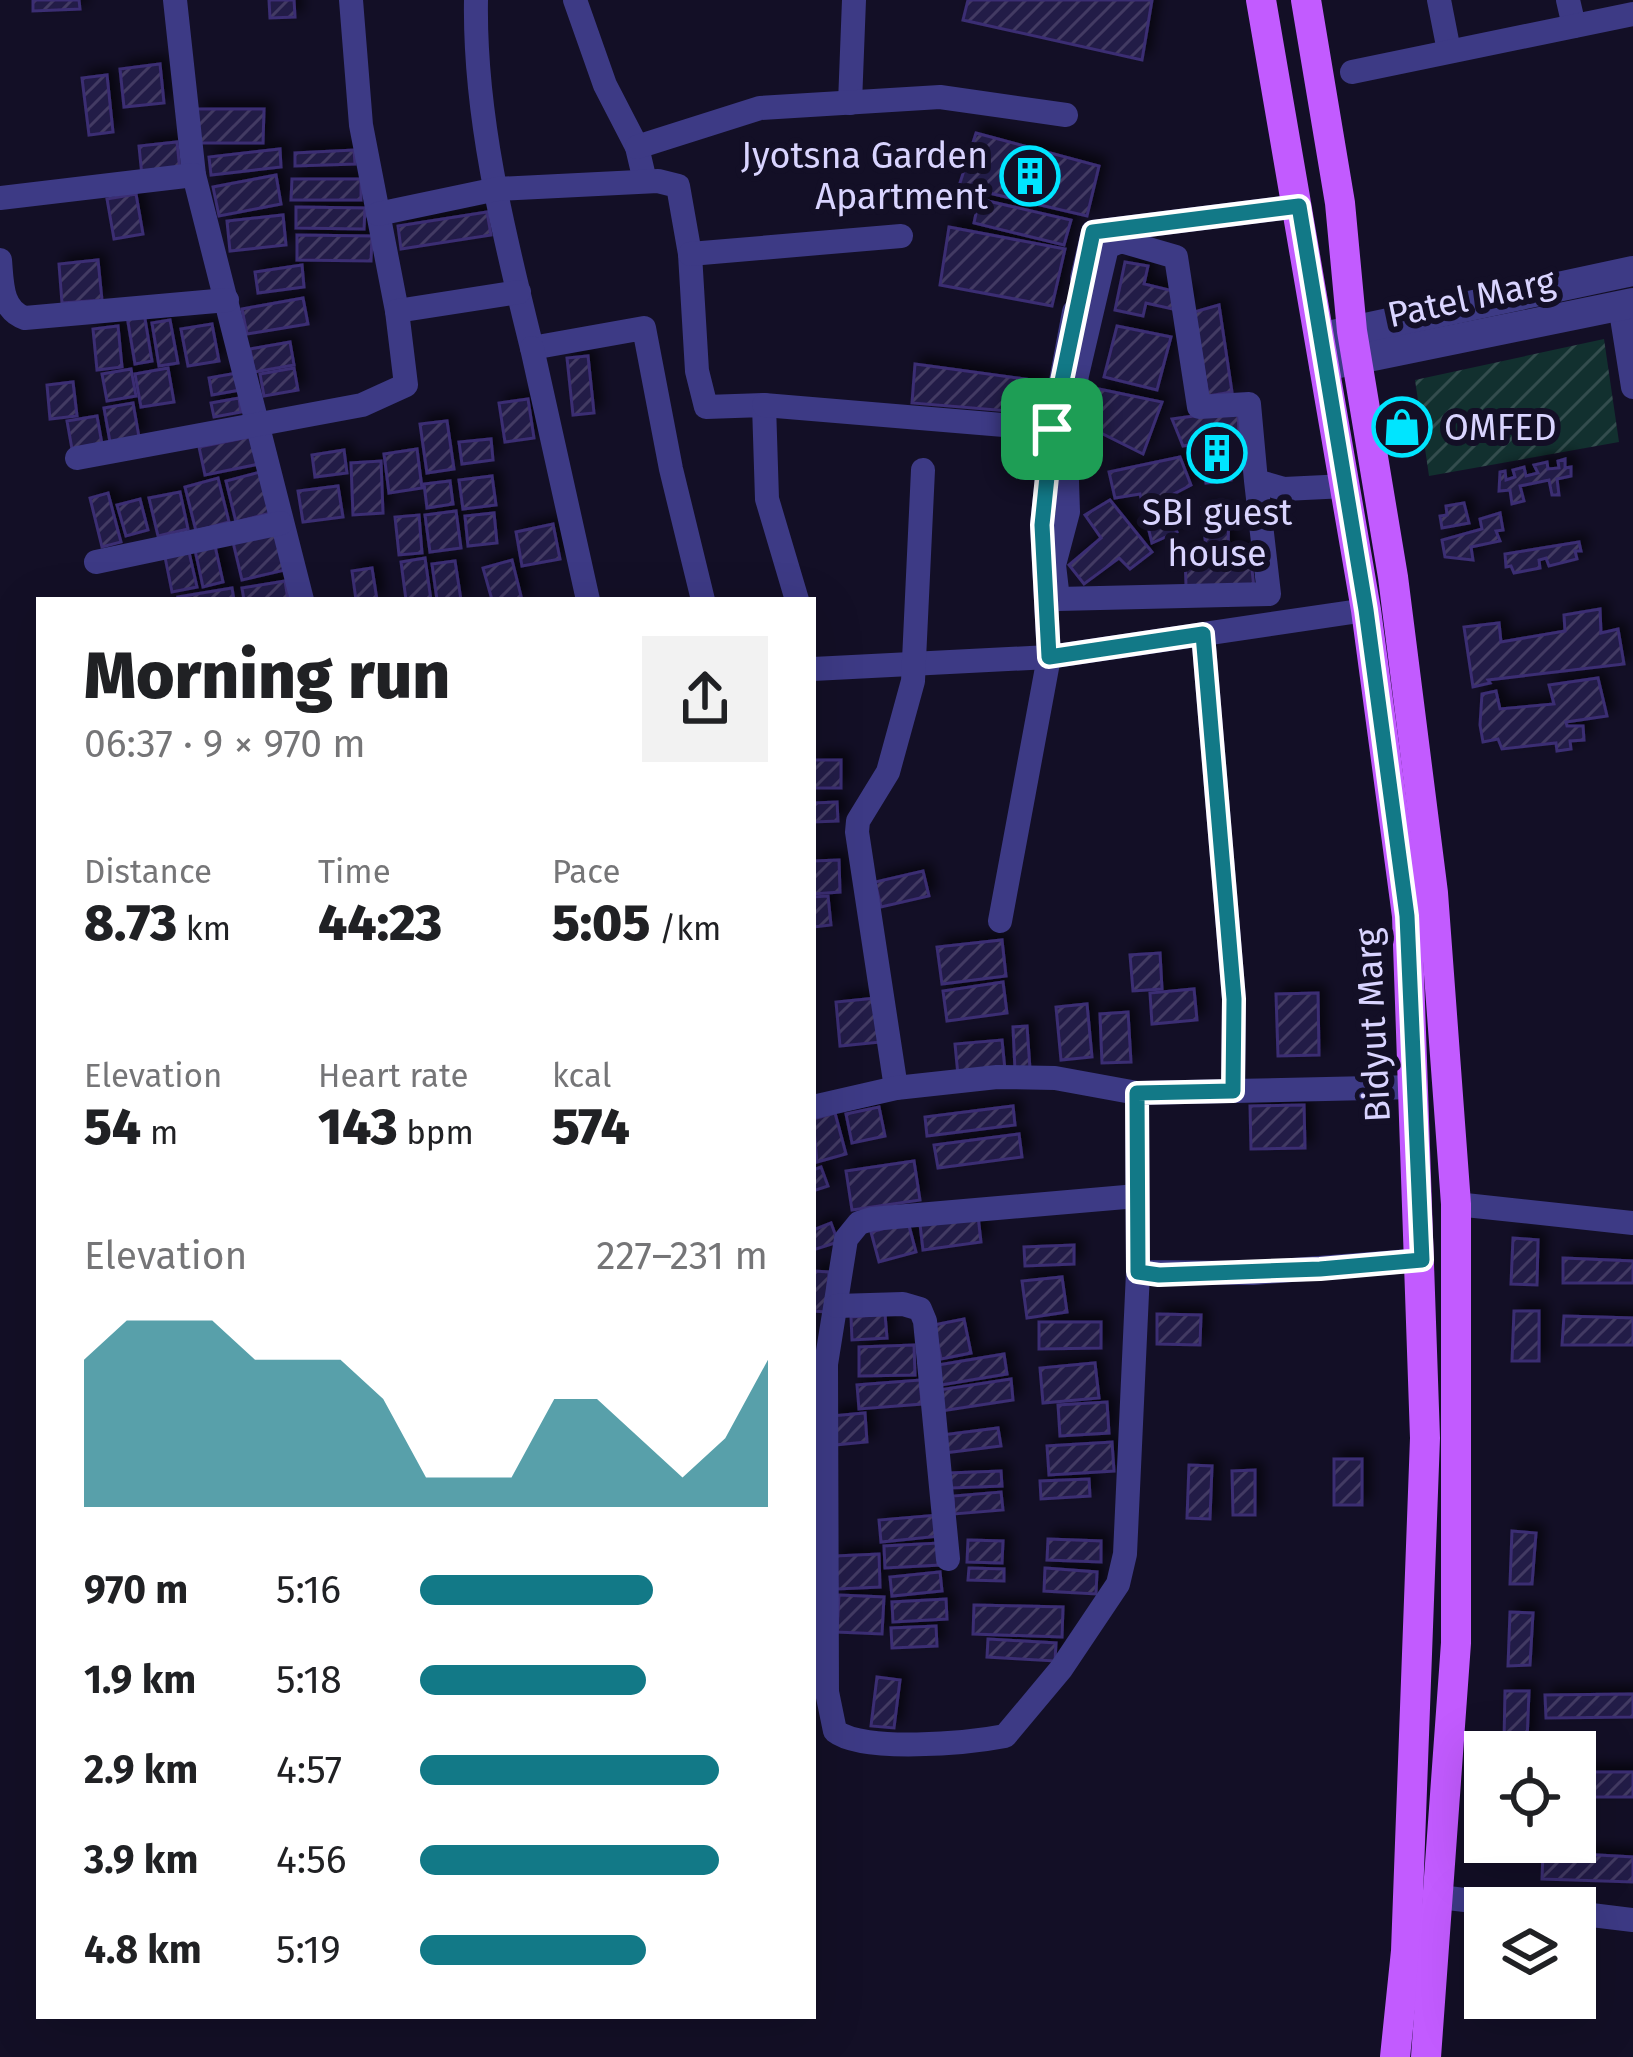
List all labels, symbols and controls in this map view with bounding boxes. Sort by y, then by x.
place label: Jyotsna Garden Apartment [741,134,988,219]
building icon: Jyotsna Garden Apartment [999,145,1061,207]
street label: Patel Marg [1383,259,1559,337]
pin [1001,378,1103,480]
icon: arrive [1019,396,1085,462]
shop icon: OMFED [1371,396,1433,458]
place label: OMFED [1444,406,1557,450]
building icon: SBI guest house [1186,422,1248,484]
place label: SBI guest house [1142,491,1292,576]
text: Morning run [84,636,450,715]
button: share [642,636,768,762]
text: 06:37 · 9 × 970 m [84,721,366,767]
text: Distance [84,852,212,892]
text: Time [318,852,391,892]
text: Pace [552,852,620,892]
text: 8.73 [84,892,177,954]
text: 44:23 [318,892,442,954]
text: 5:05 [552,892,650,954]
text: km [177,909,231,949]
text: /km [650,909,721,949]
street label: Bidyut Marg [1346,926,1400,1123]
text: Elevation [84,1056,222,1096]
text: Heart rate [318,1056,468,1096]
text: kcal [552,1056,611,1096]
text: 54 [84,1096,141,1158]
text: 143 [318,1096,398,1158]
text: 574 [552,1096,630,1158]
text: m [141,1113,178,1153]
text: bpm [398,1113,474,1153]
text: Elevation [84,1233,247,1279]
text: 227–231 m [596,1233,768,1279]
text: 970 m [84,1567,188,1613]
text: 5:16 [276,1567,341,1613]
text: 1.9 km [84,1657,196,1703]
text: 5:18 [276,1657,342,1703]
map controls [1464,1731,1596,2019]
button: locate [1464,1731,1596,1863]
text: 2.9 km [84,1747,198,1793]
text: 4:57 [276,1747,342,1793]
text: 3.9 km [84,1837,198,1883]
text: 4:56 [276,1837,347,1883]
button: layers [1464,1887,1596,2019]
text: 4.8 km [84,1927,202,1973]
text: 5:19 [276,1927,341,1973]

